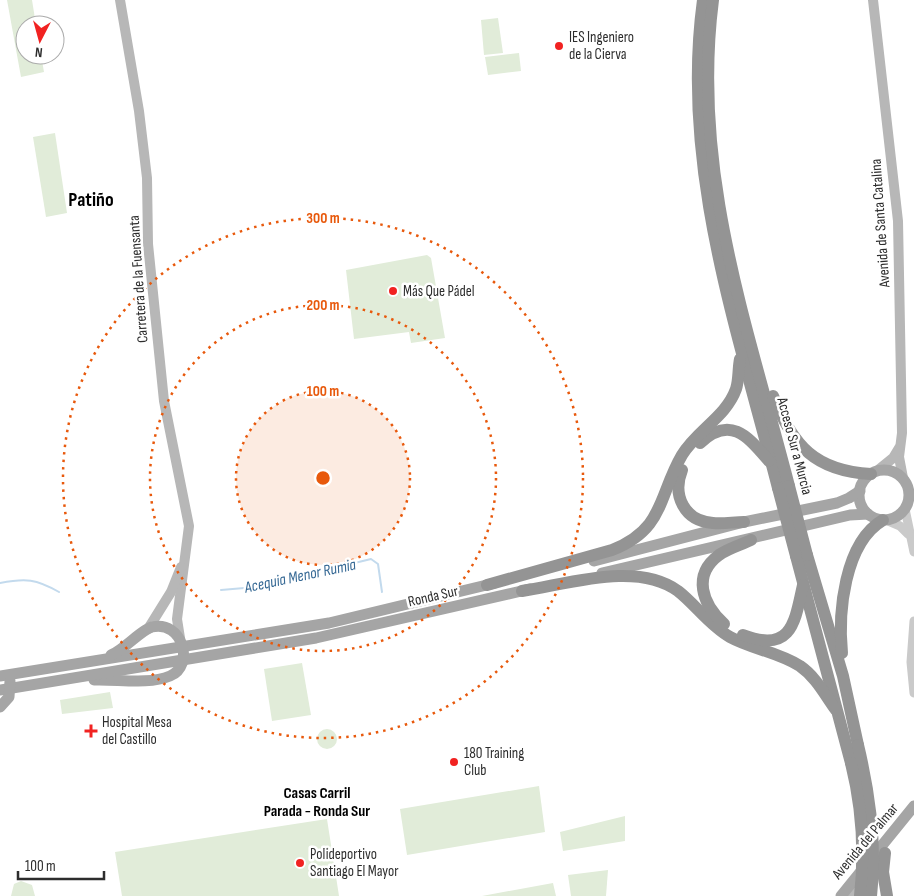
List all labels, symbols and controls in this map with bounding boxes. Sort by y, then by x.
north arrow [15,15,65,65]
place label: IES Ingeniero de la Cierva [569,28,634,64]
marker: IES Ingeniero de la Cierva [553,40,565,52]
text: N [34,44,43,61]
street label: Avenida de Santa Catalina [867,158,895,289]
district label: Patiño [68,188,114,212]
text: 300 m [306,209,340,228]
street label: Carretera de la Fuensanta [125,214,152,343]
place label: Más Que Pádel [403,282,475,301]
marker: Más Que Pádel [387,285,399,297]
text: 200 m [306,296,340,315]
text: 100 m [307,382,339,401]
street label: Acceso Sur a Murcia [772,394,817,497]
centre of rings [314,469,332,487]
water label: Acequia Menor Rumia [242,555,358,598]
street label: Ronda Sur [406,581,461,611]
place label: Hospital Mesa del Castillo [102,713,172,749]
marker: Hospital Mesa del Castillo [84,724,98,738]
place label: 180 Training Club [464,744,524,780]
marker: 180 Training Club [448,756,460,768]
district label: Casas Carril Parada - Ronda Sur [264,784,370,821]
street label: Avenida del Palmar [827,799,903,884]
place label: Polideportivo Santiago El Mayor [310,845,399,881]
scale bar [18,848,104,880]
text: 100 m [25,857,56,876]
marker: Polideportivo Santiago El Mayor [294,857,306,869]

